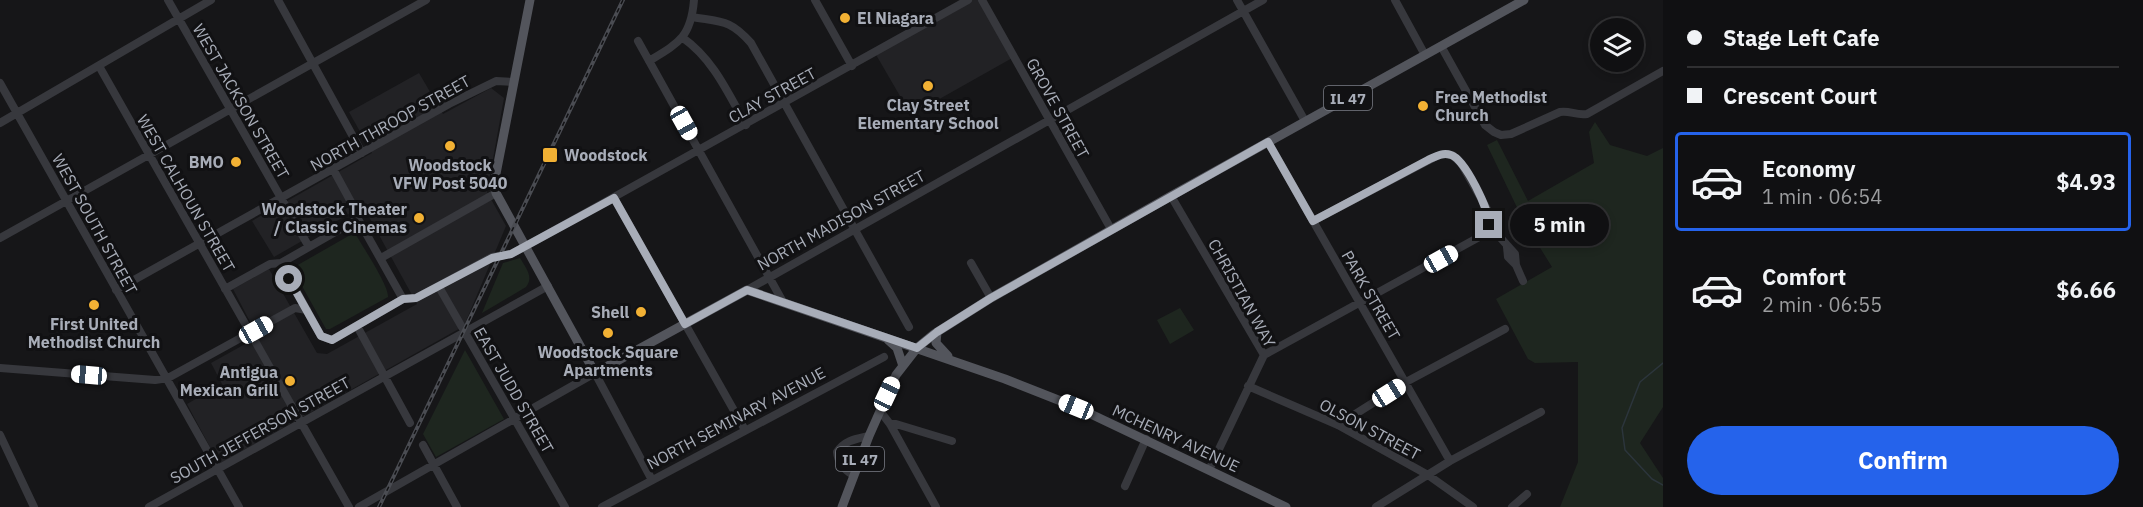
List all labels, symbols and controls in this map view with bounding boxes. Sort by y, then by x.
place label: El Niagara [857,8,934,28]
marker: El Niagara [838,11,852,25]
map controls [1590,18,1644,72]
button: layers [1590,18,1644,72]
street label: WEST JACKSON STREET [188,20,294,182]
text: Stage Left Cafe [1723,23,1880,52]
street label: GROVE STREET [1022,54,1094,162]
street label: CLAY STREET [725,63,819,127]
street label: NORTH THROOP STREET [307,71,473,175]
marker: Clay Street Elementary School [921,79,935,93]
text: Crescent Court [1723,81,1877,110]
road number: IL 47 [1324,86,1372,110]
place label: Free Methodist Church [1435,87,1547,125]
place label: Clay Street Elementary School [857,95,999,133]
marker: Free Methodist Church [1416,99,1430,113]
car [667,103,701,143]
street label: WEST CALHOUN STREET [133,111,239,275]
marker: Woodstock VFW Post 5040 [443,139,457,153]
place label: Woodstock [564,145,648,165]
marker: Woodstock [541,146,559,164]
street label: WEST SOUTH STREET [48,150,142,298]
place label: BMO [189,152,224,172]
text: Economy [1762,154,1856,183]
marker: BMO [229,155,243,169]
place label: Woodstock VFW Post 5040 [393,155,508,193]
icon: car [1690,155,1744,209]
street label: NORTH MADISON STREET [753,165,929,275]
text: $4.93 [2056,167,2116,196]
text: 1 min · 06:54 [1762,183,1882,210]
place label: Woodstock Theater / Classic Cinemas [261,199,408,237]
callout: 5 min [1510,204,1609,246]
marker: Woodstock Theater / Classic Cinemas [412,211,426,225]
route end [1475,211,1502,238]
text: 5 min [1533,211,1586,238]
street label: CHRISTIAN WAY [1204,235,1280,351]
car [1421,242,1461,276]
street label: PARK STREET [1337,247,1405,343]
text: Comfort [1762,262,1846,291]
icon: car [1690,263,1744,317]
route start [275,265,302,292]
text: $6.66 [2056,275,2116,304]
text: 2 min · 06:55 [1762,291,1882,318]
marker: First United Methodist Church [87,298,101,312]
place label: Shell [591,302,629,322]
marker: Shell [634,305,648,319]
car [236,313,276,347]
place label: First United Methodist Church [28,314,160,352]
street label: EAST JUDD STREET [470,323,558,457]
marker: Woodstock Square Apartments [601,326,615,340]
place label: Woodstock Square Apartments [538,342,678,380]
place label: Antigua Mexican Grill [180,362,278,400]
street label: NORTH SEMINARY AVENUE [643,362,829,474]
car [70,364,108,386]
street label: SOUTH JEFFERSON STREET [167,372,353,488]
marker: Antigua Mexican Grill [283,374,297,388]
car [871,374,903,414]
car [1369,376,1409,410]
car [1056,392,1096,422]
street label: OLSON STREET [1316,394,1424,464]
street label: MCHENRY AVENUE [1109,400,1243,476]
button: Confirm [1687,426,2119,495]
road number: IL 47 [836,447,884,471]

